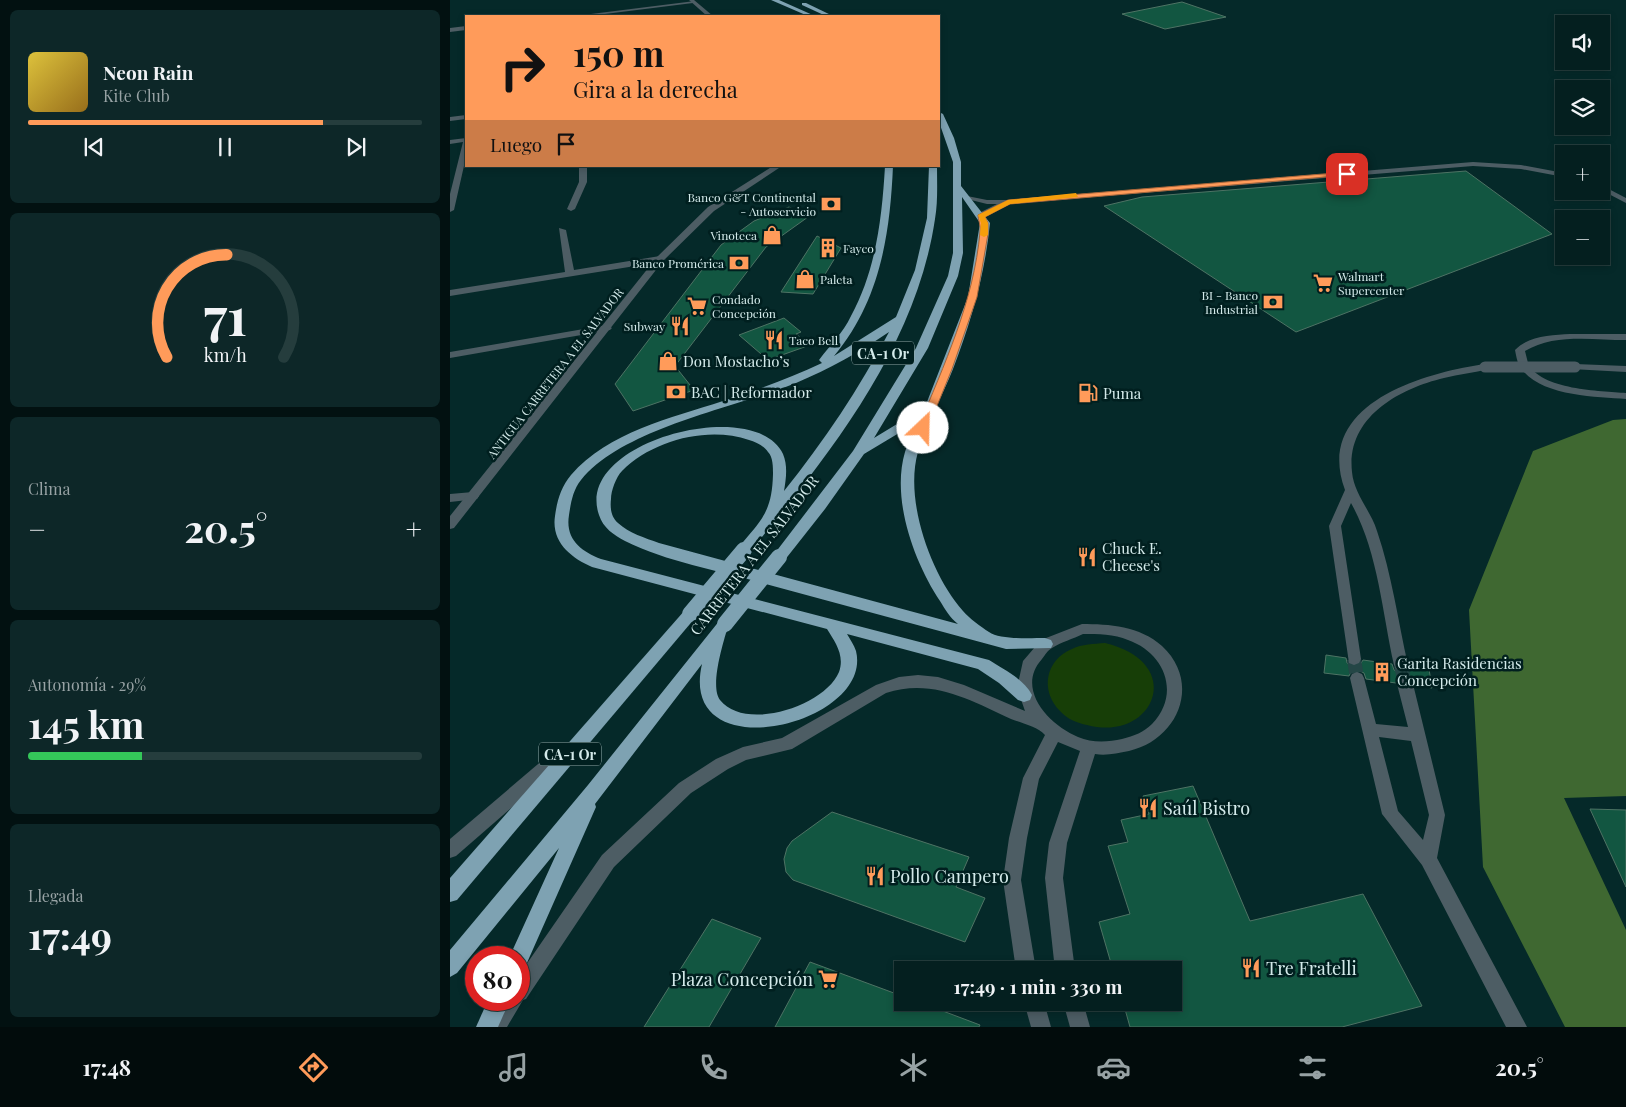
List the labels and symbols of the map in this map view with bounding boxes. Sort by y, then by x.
pin [1326,153,1368,195]
place label: Banco G&T Continental - Autoservicio [688,189,817,219]
bank icon: Banco G&T Continental - Autoservicio [820,193,842,215]
shop icon: Vinoteca [761,224,783,246]
place label: Vinoteca [709,227,757,243]
building icon: Fayco [817,237,839,259]
place label: Fayco [843,240,874,256]
bank icon: Banco Promérica [728,252,750,274]
place label: Banco Promérica [632,255,724,271]
shop icon: Paleta [794,268,816,290]
place label: Walmart Supercenter [1337,268,1405,298]
place label: Paleta [820,271,853,287]
supermarket icon: Walmart Supercenter [1312,272,1334,294]
street label: ANTIGUA CARRETERA A EL SALVADOR [483,284,627,462]
place label: BI - Banco Industrial [1202,287,1259,317]
place label: Condado Concepción [712,291,776,321]
bank icon: BI - Banco Industrial [1262,291,1284,313]
supermarket icon: Condado Concepción [686,295,708,317]
restaurant icon: Subway [669,315,691,337]
place label: Subway [624,318,665,334]
restaurant icon: Taco Bell [763,329,785,351]
place label: Taco Bell [789,332,839,348]
road number: CA-1 Or [852,342,914,364]
shop icon: Don Mostacho’s [657,350,679,372]
place label: Don Mostacho’s [683,351,790,371]
bank icon: BAC | Reformador [665,381,687,403]
place label: BAC | Reformador [691,382,812,402]
fuel station icon: Puma [1077,382,1099,404]
place label: Puma [1103,383,1142,403]
position arrow [896,401,948,453]
street label: CARRETERA A EL SALVADOR [685,471,823,639]
place label: Chuck E. Cheese's [1102,538,1162,575]
restaurant icon: Chuck E. Cheese's [1076,546,1098,568]
place label: Garita Rasidencias Concepción [1397,653,1522,690]
building icon: Garita Rasidencias Concepción [1371,661,1393,683]
road number: CA-1 Or [539,742,601,766]
place label: Saúl Bistro [1163,796,1250,820]
restaurant icon: Saúl Bistro [1137,797,1159,819]
place label: Pollo Campero [890,864,1009,888]
restaurant icon: Pollo Campero [864,865,886,887]
speed limit sign: 80 [465,946,530,1011]
place label: Tre Fratelli [1266,956,1357,980]
restaurant icon: Tre Fratelli [1240,957,1262,979]
place label: Plaza Concepción [671,967,813,991]
supermarket icon: Plaza Concepción [817,968,839,990]

